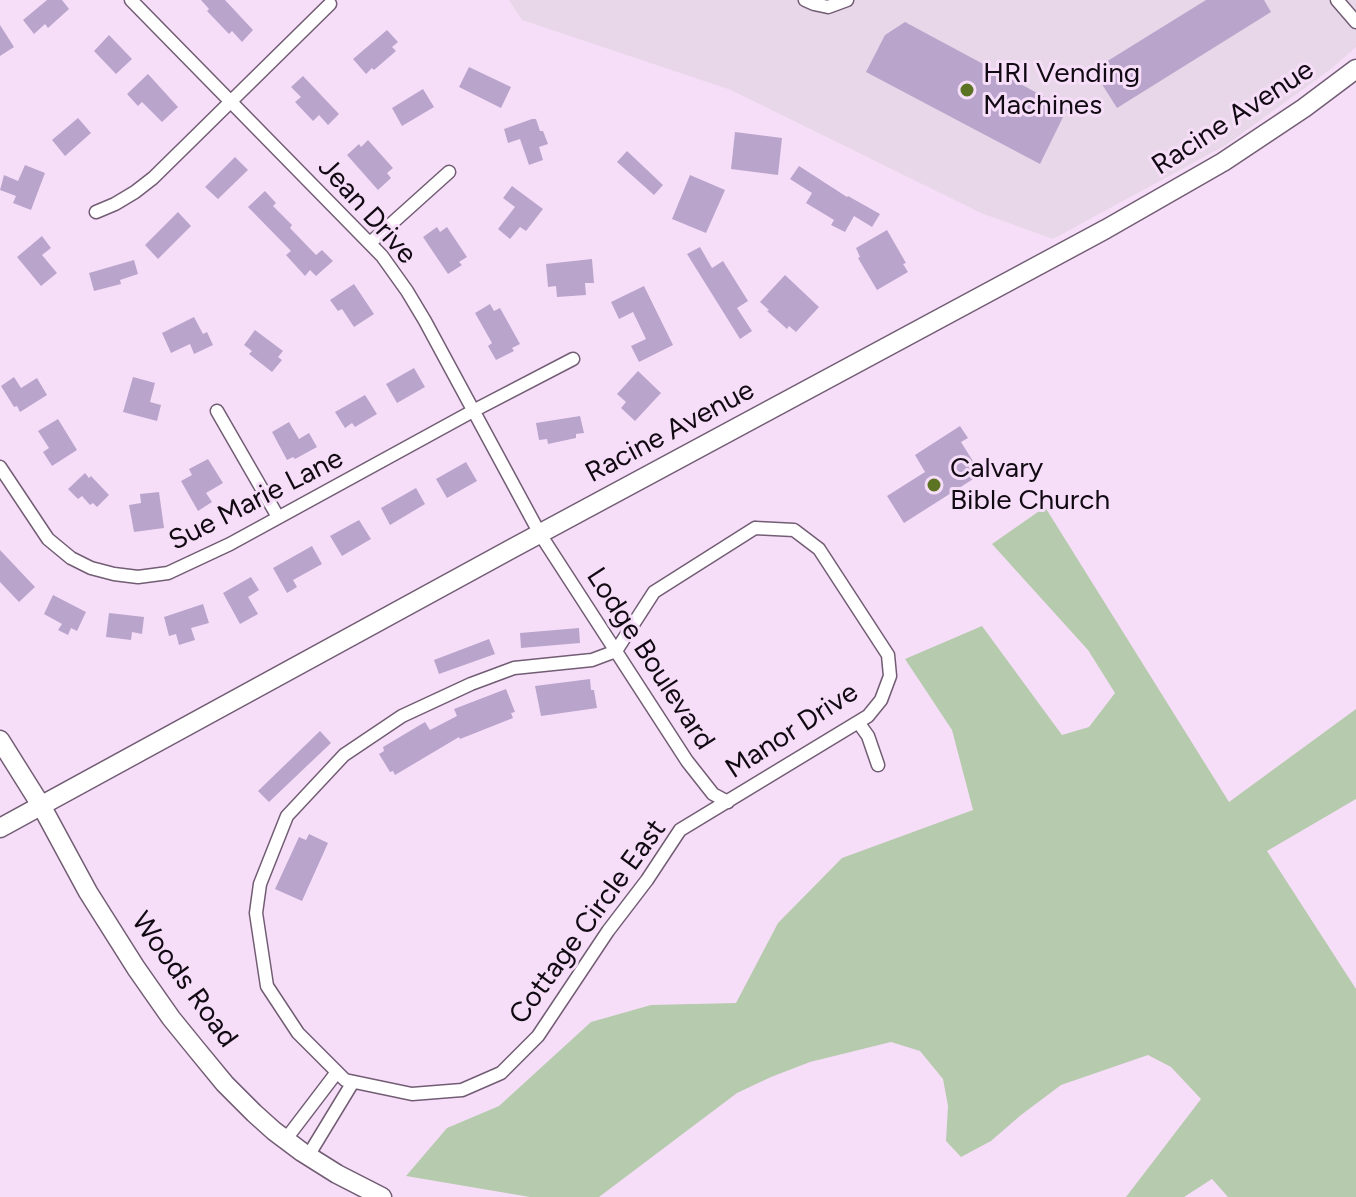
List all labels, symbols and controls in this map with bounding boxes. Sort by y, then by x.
street label: Racine Avenue [1146,53,1320,183]
place label: HRI Vending Machines [983,57,1140,123]
marker: HRI Vending Machines [958,81,976,99]
street label: Jean Drive [311,151,423,271]
street label: Racine Avenue [580,374,760,490]
street label: Sue Marie Lane [163,442,349,558]
place label: Calvary Bible Church [950,452,1110,518]
marker: Calvary Bible Church [925,476,943,494]
street label: Lodge Boulevard [579,562,721,756]
street label: Manor Drive [720,676,864,786]
street label: Cottage Circle East [503,813,673,1031]
street label: Woods Road [124,906,244,1054]

